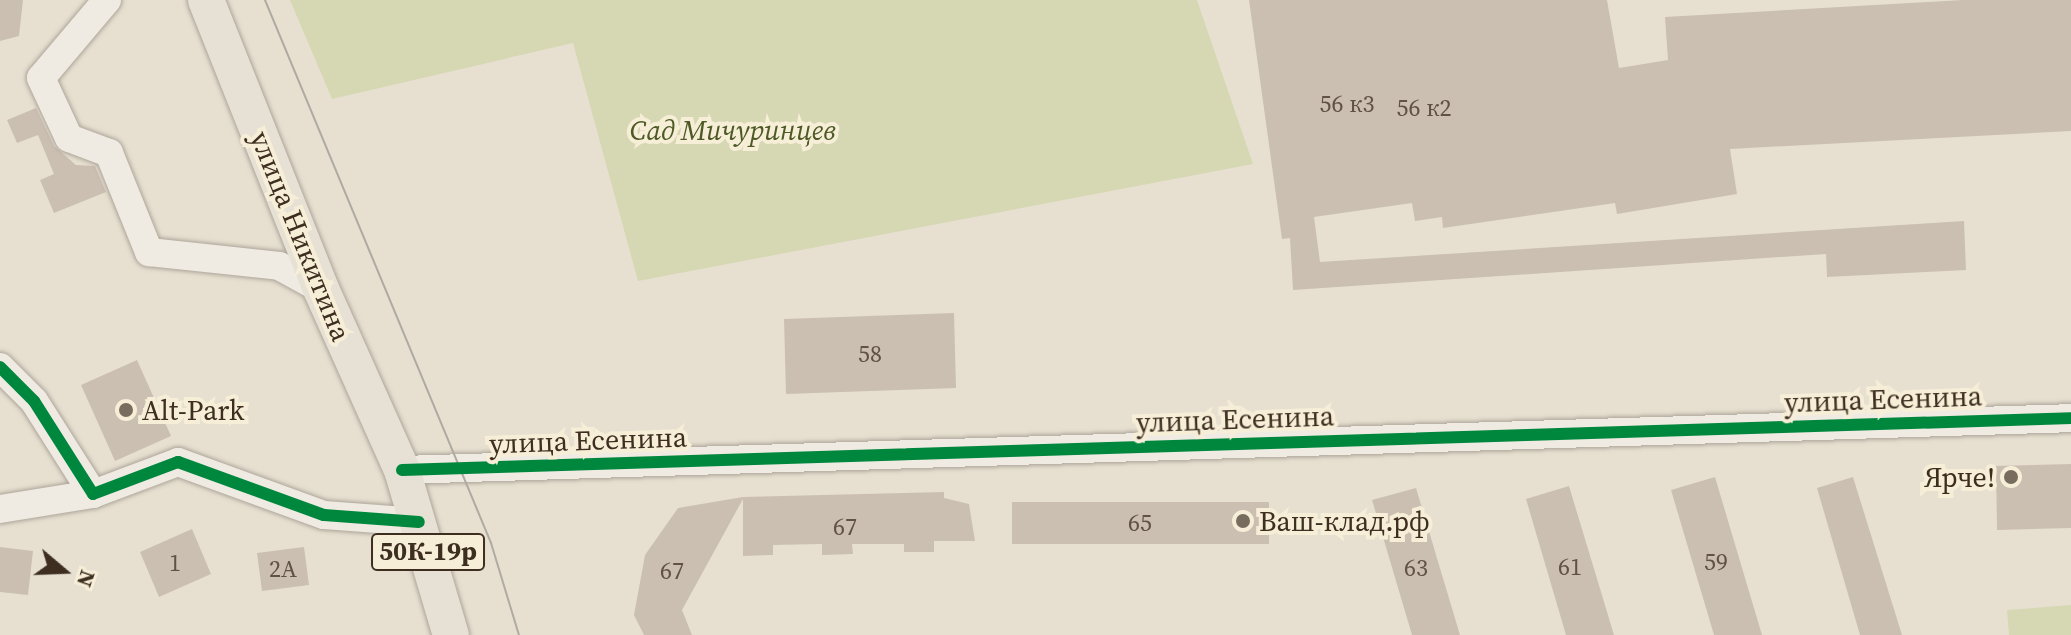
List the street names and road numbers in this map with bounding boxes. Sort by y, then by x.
street label: улица Никитина [244,126,358,346]
street label: улица Есенина [1784,379,1982,419]
street label: улица Есенина [1136,399,1334,439]
street label: улица Есенина [489,420,687,460]
road number: 50К-19р [370,530,486,574]

